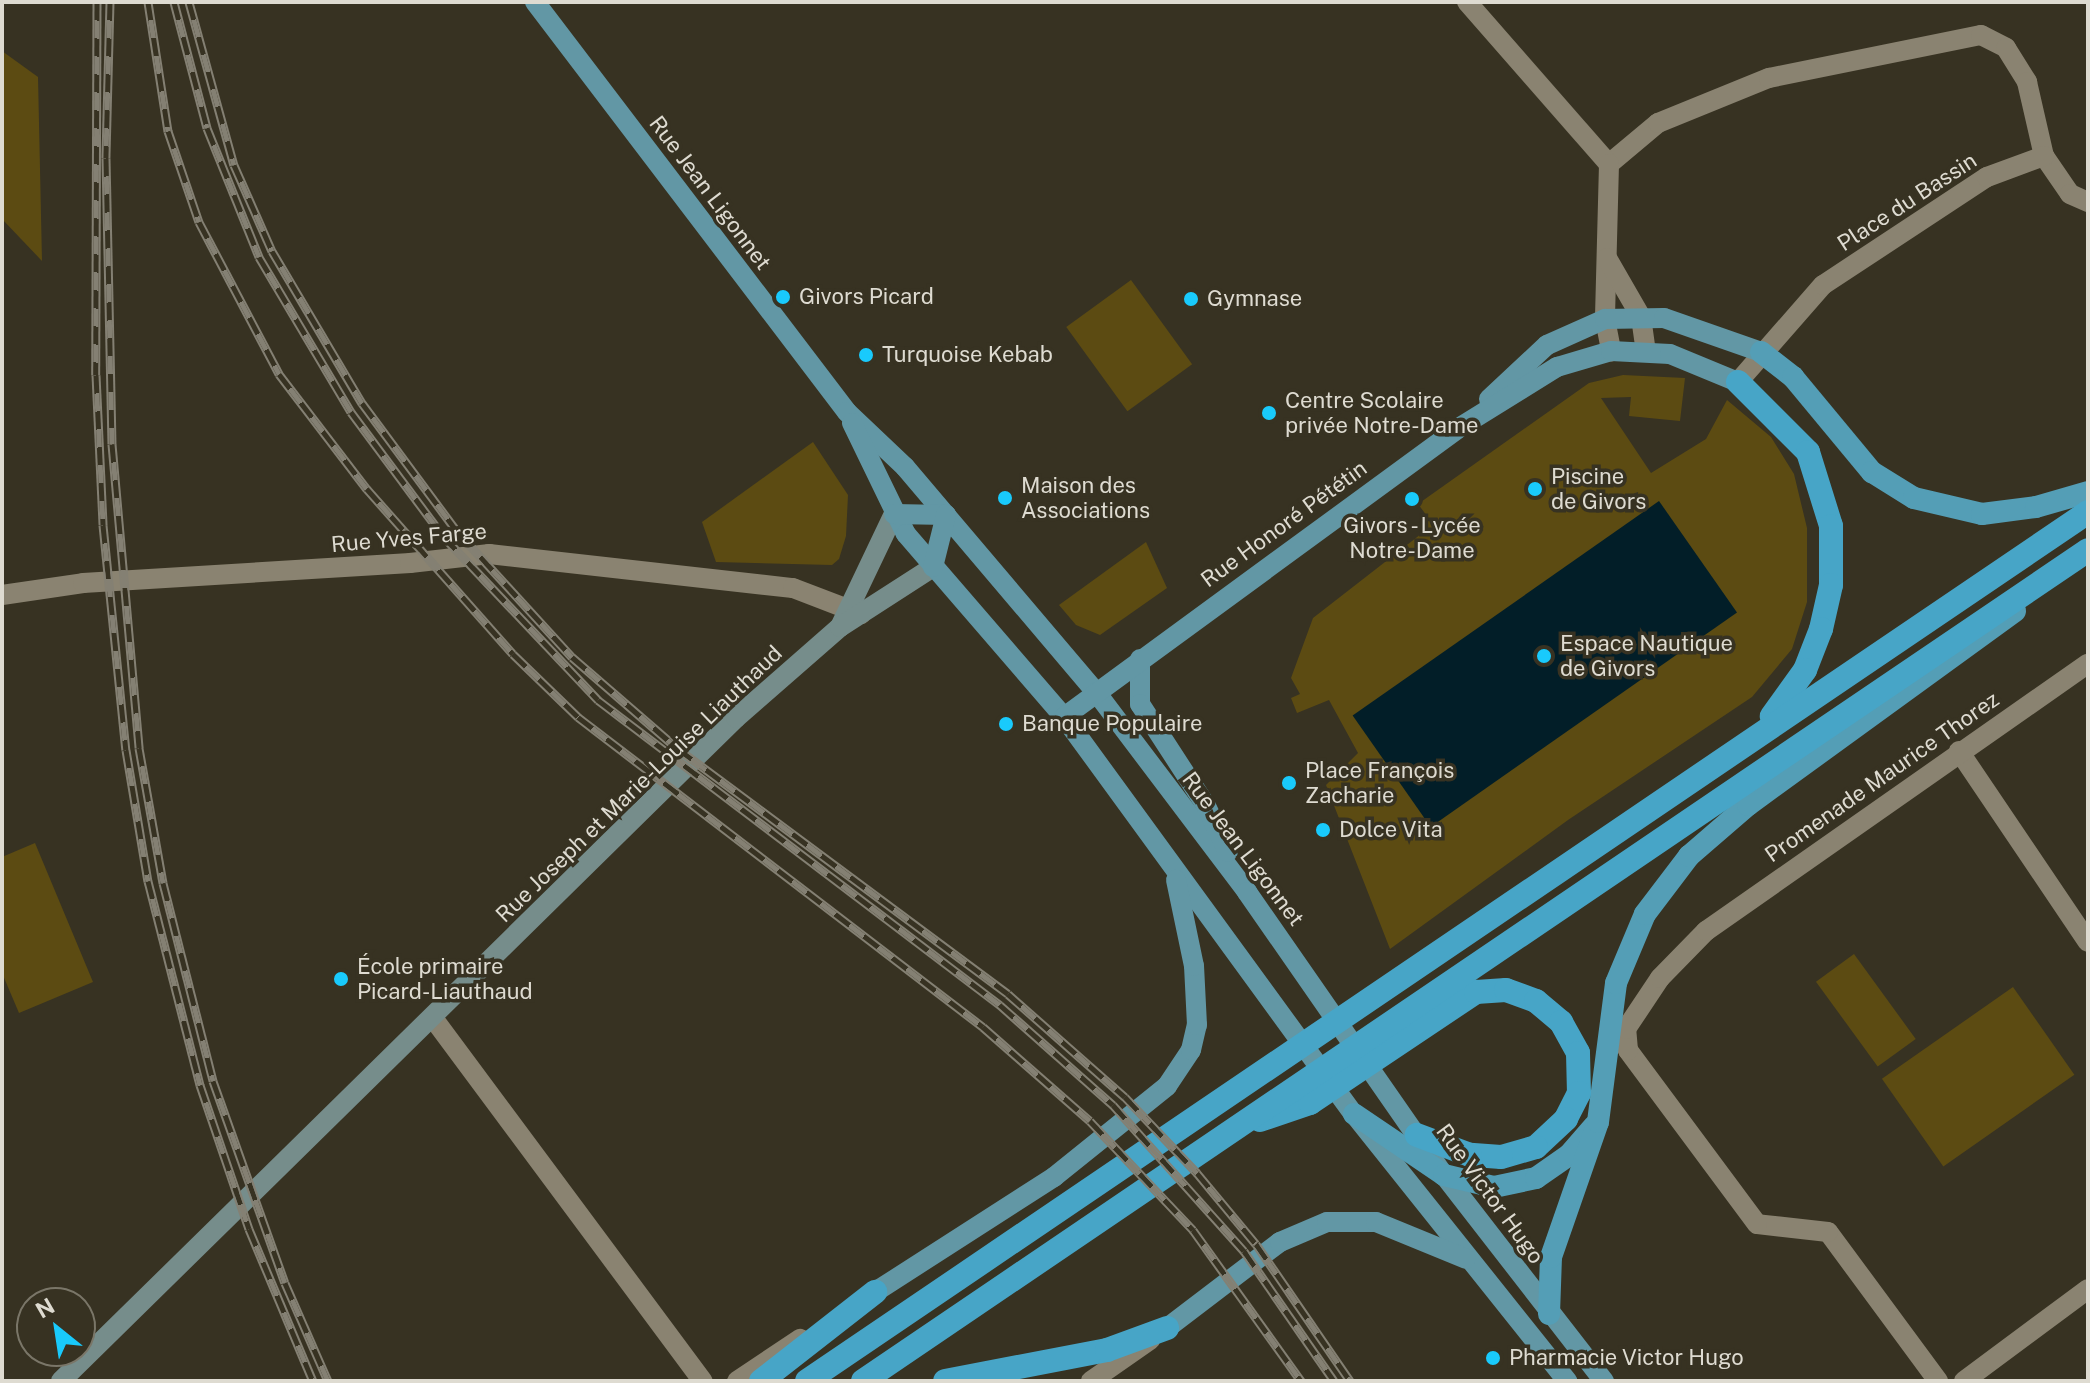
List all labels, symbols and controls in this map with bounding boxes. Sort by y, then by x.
street label: Rue Jean Ligonnet [643,111,777,275]
street label: Place du Bassin [1832,147,1982,257]
place label: Givors Picard [799,284,934,310]
place label: Gymnase [1207,286,1302,312]
marker: Givors Picard [774,288,792,306]
marker: Gymnase [1182,290,1200,308]
place label: Turquoise Kebab [882,342,1053,368]
marker: Turquoise Kebab [857,346,875,364]
place label: Centre Scolaire privée Notre-Dame [1285,387,1479,438]
marker: Centre Scolaire privée Notre-Dame [1260,404,1278,422]
street label: Rue Honoré Pététin [1196,455,1372,593]
place label: Piscine de Givors [1551,463,1646,514]
place label: Maison des Associations [1021,472,1150,524]
marker: Piscine de Givors [1526,480,1544,498]
marker: Maison des Associations [996,489,1014,507]
marker: Givors - Lycée Notre-Dame [1403,490,1421,508]
place label: Givors - Lycée Notre-Dame [1340,512,1484,564]
street label: Rue Yves Farge [330,518,488,558]
place label: Espace Nautique de Givors [1560,630,1733,682]
street label: Rue Joseph et Marie-Louise Liauthaud [490,640,788,928]
marker: Espace Nautique de Givors [1535,647,1553,665]
street label: Promenade Maurice Thorez [1760,686,2004,868]
place label: Banque Populaire [1022,711,1203,737]
marker: Banque Populaire [997,715,1015,733]
place label: Place François Zacharie [1305,757,1455,808]
street label: Rue Jean Ligonnet [1176,767,1310,931]
marker: Place François Zacharie [1280,774,1298,792]
place label: Dolce Vita [1339,817,1443,843]
marker: Dolce Vita [1314,821,1332,839]
place label: École primaire Picard-Liauthaud [357,953,533,1004]
marker: École primaire Picard-Liauthaud [332,970,350,988]
street label: Rue Victor Hugo [1430,1119,1550,1269]
north arrow [16,1287,96,1367]
text: N [31,1292,59,1324]
place label: Pharmacie Victor Hugo [1509,1345,1744,1371]
marker: Pharmacie Victor Hugo [1484,1349,1502,1367]

